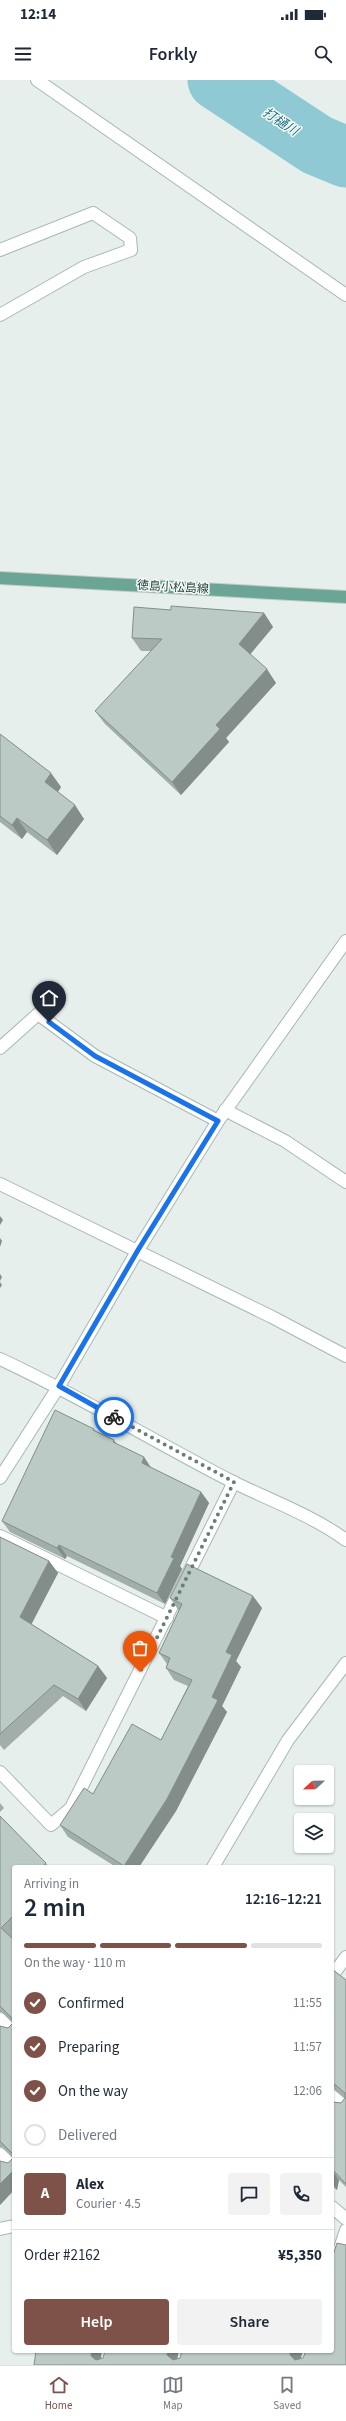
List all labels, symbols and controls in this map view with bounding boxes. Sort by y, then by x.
text: 12:14 [20,4,56,25]
text: Forkly [149,42,197,67]
icon: menu [12,43,34,65]
icon: search [312,43,334,65]
water label: 打樋川 [259,104,303,141]
street label: 徳島小松島線 [137,577,209,598]
pin [32,981,66,1022]
icon: home [38,987,60,1009]
courier [94,1397,134,1437]
icon: bike [103,1406,125,1428]
pin [123,1631,157,1672]
icon: bag [129,1637,151,1659]
north arrow [294,1765,334,1805]
map controls [294,1765,334,1853]
button: layers [294,1813,334,1853]
text: Arriving in [24,1875,79,1893]
text: 2 min [24,1889,86,1926]
text: 12:16–12:21 [245,1889,322,1910]
text: On the way · 110 m [24,1954,126,1972]
icon: check [24,1992,46,2014]
text: Confirmed [58,1993,124,2014]
text: 11:55 [293,1994,322,2012]
icon: check [24,2036,46,2058]
text: Preparing [58,2037,119,2058]
text: 11:57 [293,2038,322,2056]
icon: check [24,2080,46,2102]
text: On the way [58,2081,128,2102]
text: 12:06 [293,2082,322,2100]
text: Delivered [58,2125,117,2146]
button: chat [228,2173,270,2215]
button: phone [280,2173,322,2215]
text: Alex [76,2174,104,2195]
text: A [41,2183,49,2204]
text: Courier · 4.5 [76,2195,141,2213]
text: Order #2162 [24,2245,100,2266]
text: ¥5,350 [278,2245,322,2266]
button: Help [24,2299,169,2345]
button: Share [177,2299,322,2345]
tab: Home [45,2374,72,2413]
tab: Map [162,2374,184,2413]
tab: Saved [273,2374,301,2413]

